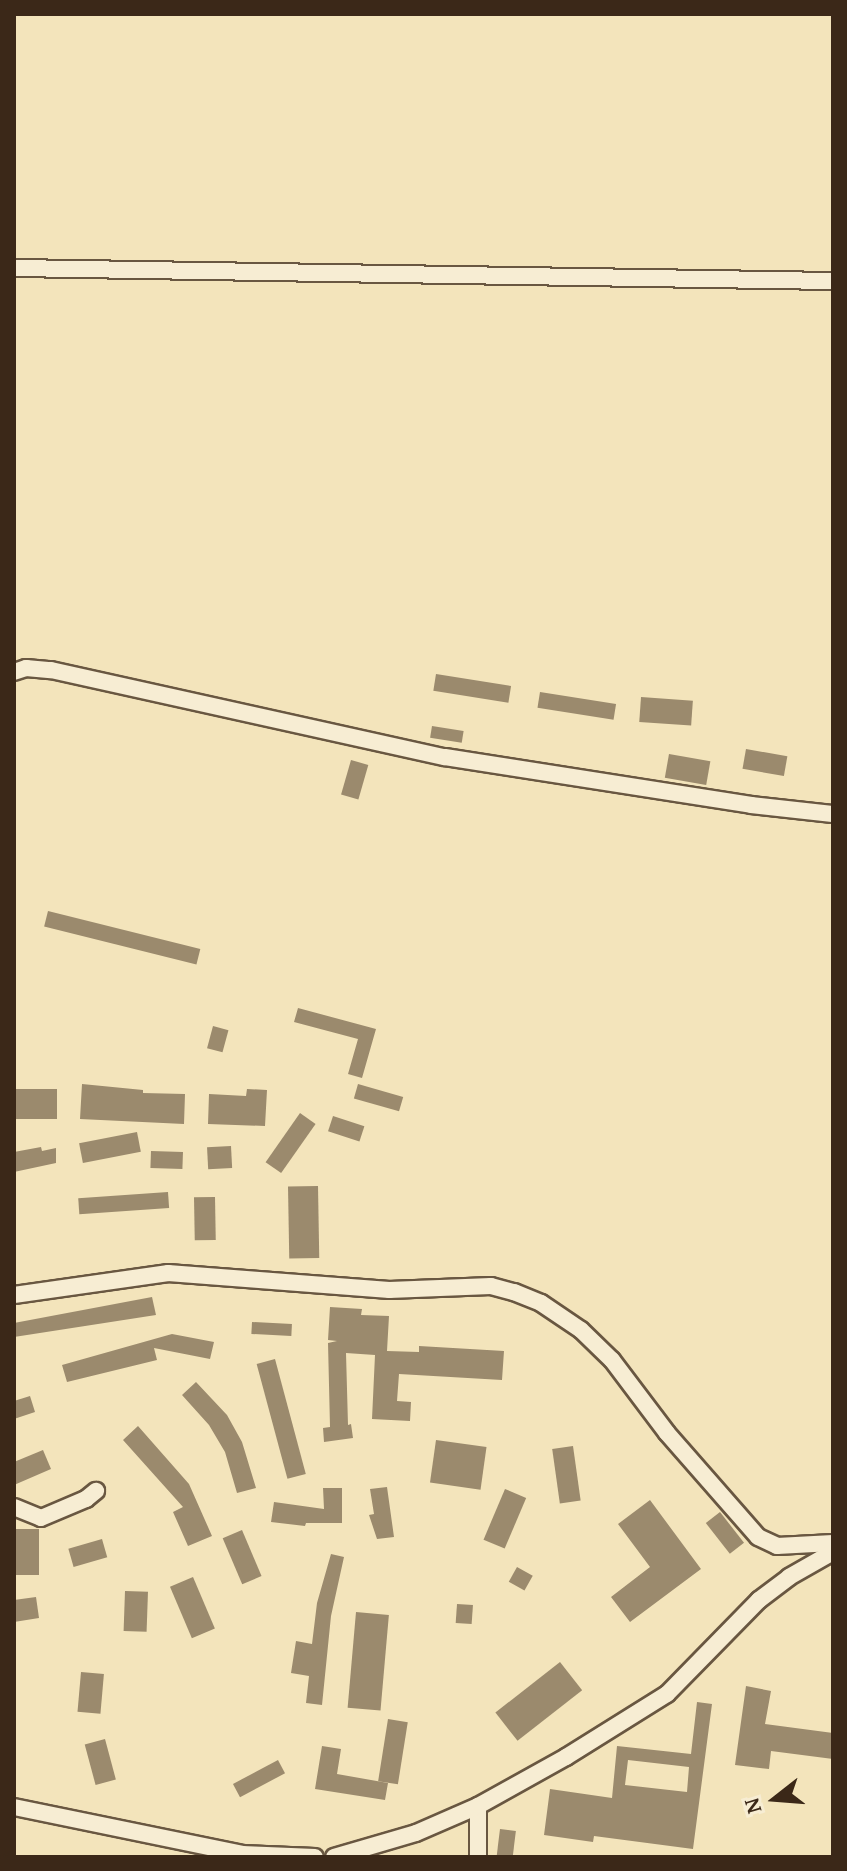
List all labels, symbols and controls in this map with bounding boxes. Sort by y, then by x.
north arrow [735,1759,815,1839]
text: N [735,1794,770,1818]

